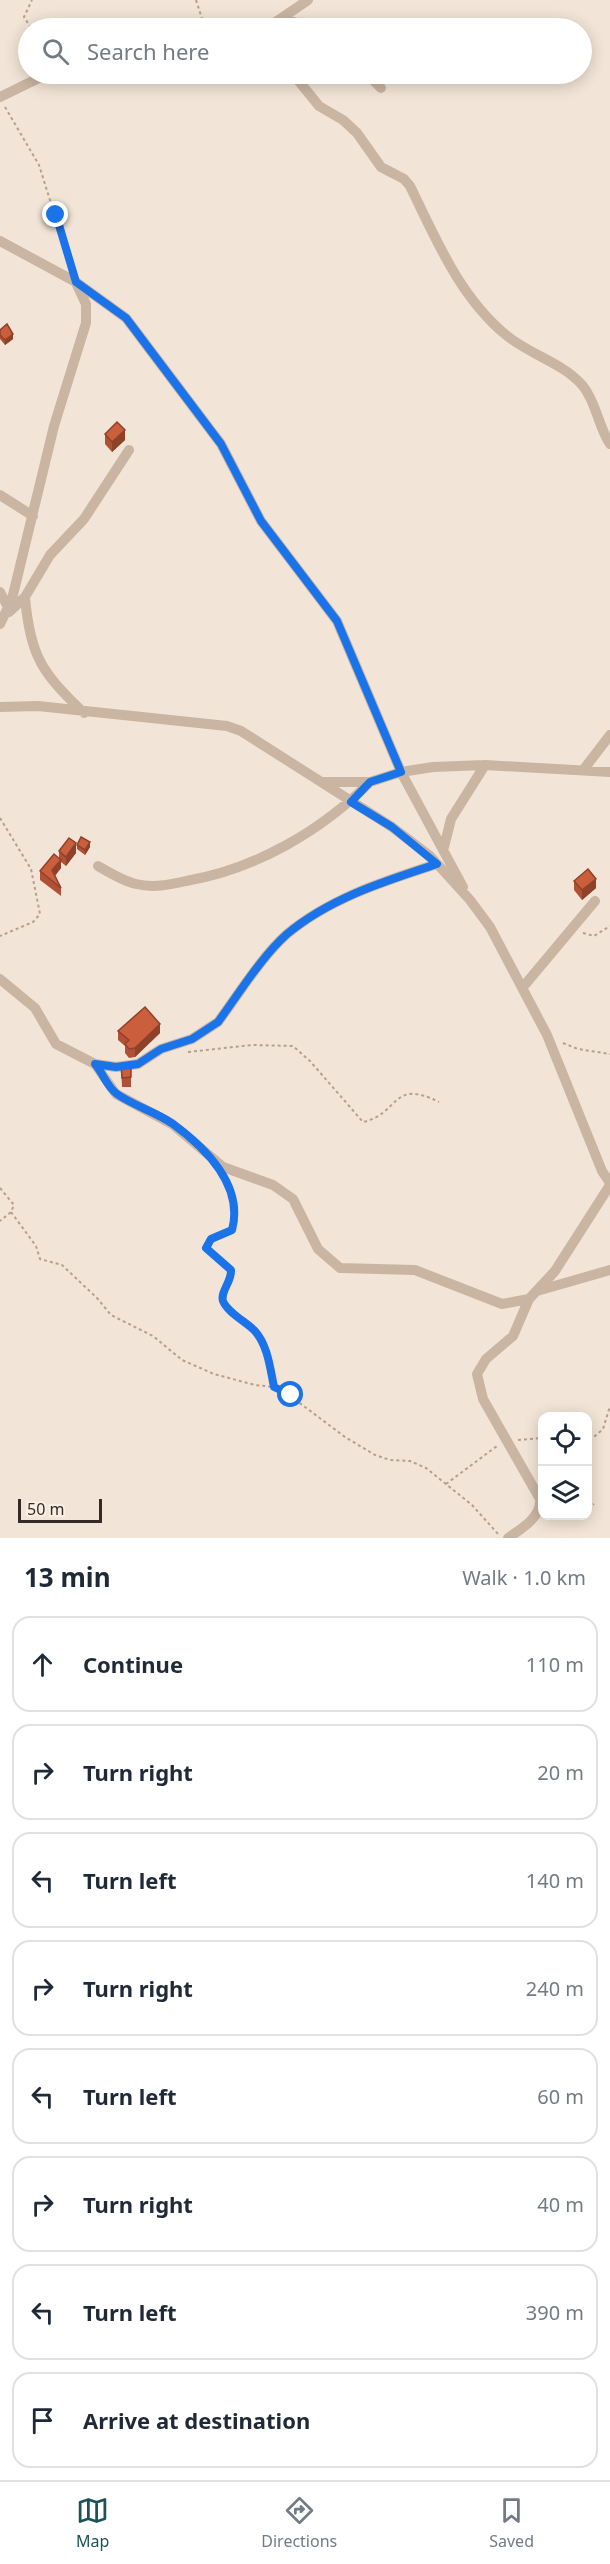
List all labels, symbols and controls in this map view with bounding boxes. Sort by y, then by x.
search box [18,18,592,84]
icon: search [39,35,72,68]
text: Search here [87,36,209,66]
route end [42,201,68,227]
route start [277,1381,303,1407]
map controls [538,1412,592,1520]
button: locate [538,1412,592,1466]
button: layers [538,1466,592,1520]
scale bar [18,1496,102,1524]
text: 50 m [27,1498,64,1520]
text: 13 min [24,1559,111,1595]
text: Walk · 1.0 km [462,1564,586,1591]
icon: ahead [26,1648,59,1681]
text: Continue [83,1649,183,1679]
text: 110 m [526,1651,584,1678]
icon: right [26,1756,59,1789]
text: Turn right [83,1757,193,1787]
text: 20 m [537,1759,584,1786]
icon: left [26,1864,59,1897]
text: Turn left [83,1865,177,1895]
text: 140 m [526,1867,584,1894]
icon: right [26,1972,59,2005]
text: Turn right [83,1973,193,2003]
text: 240 m [526,1975,584,2002]
icon: left [26,2080,59,2113]
text: Turn left [83,2081,177,2111]
text: 60 m [537,2083,584,2110]
icon: right [26,2188,59,2221]
text: Turn right [83,2189,193,2219]
text: 40 m [537,2191,584,2218]
icon: left [26,2296,59,2329]
text: Turn left [83,2297,177,2327]
text: 390 m [526,2299,584,2326]
icon: arrive [26,2404,59,2437]
text: Arrive at destination [83,2405,310,2435]
tab: Map [76,2494,109,2552]
tab: Directions [261,2494,337,2552]
tab: Saved [489,2494,534,2552]

